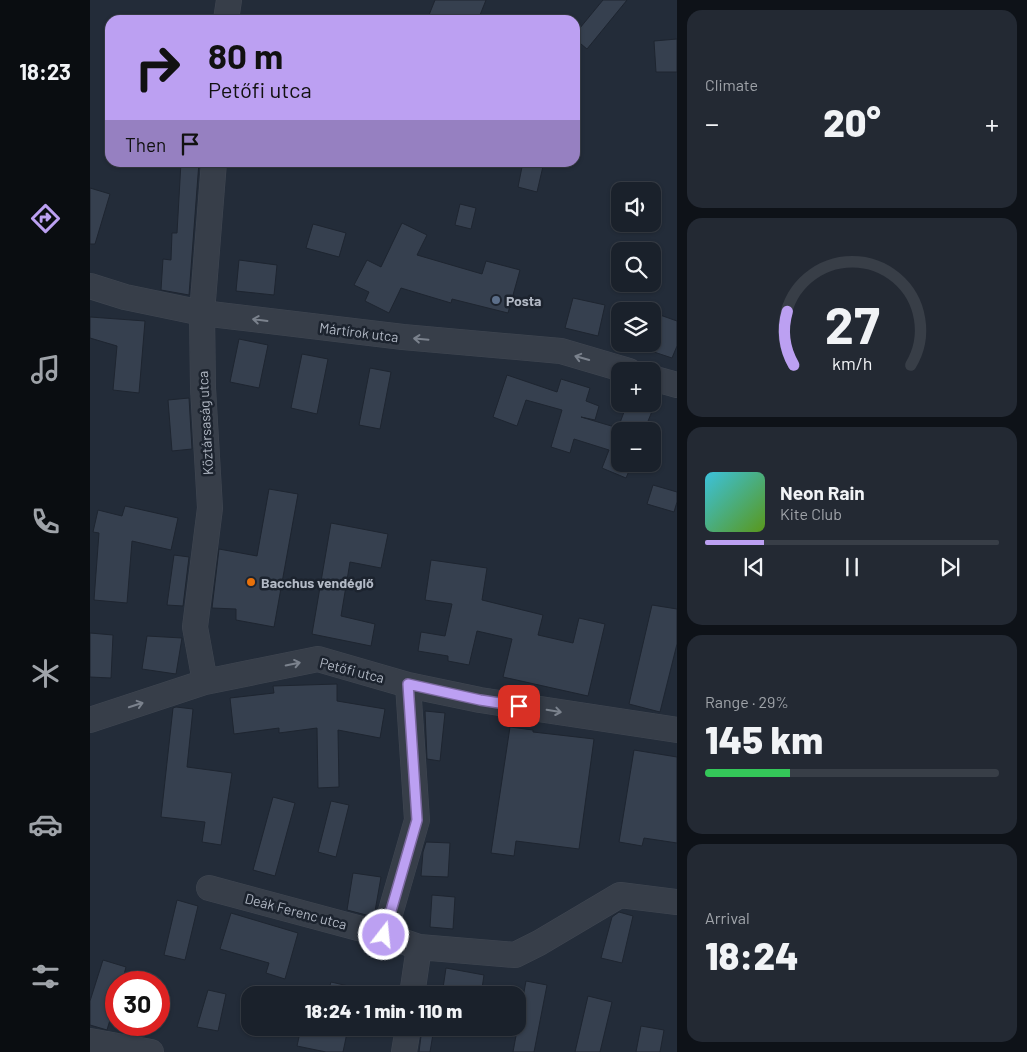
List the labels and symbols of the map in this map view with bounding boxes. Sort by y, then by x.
place label: Posta [506,292,541,309]
marker: Posta [490,294,502,306]
one-way arrow [252,315,268,325]
street label: Mártírok utca [318,319,400,345]
one-way arrow [413,334,429,343]
one-way arrow [574,352,590,362]
street label: Köztársaság utca [194,371,216,475]
place label: Bacchus vendéglő [261,574,374,591]
marker: Bacchus vendéglő [245,576,257,588]
street label: Petőfi utca [318,654,386,686]
one-way arrow [285,659,301,668]
pin [498,685,540,727]
one-way arrow [128,700,144,709]
one-way arrow [546,707,562,717]
street label: Deák Ferenc utca [243,889,349,933]
position arrow [357,908,409,960]
speed limit sign: 30 [105,971,170,1036]

